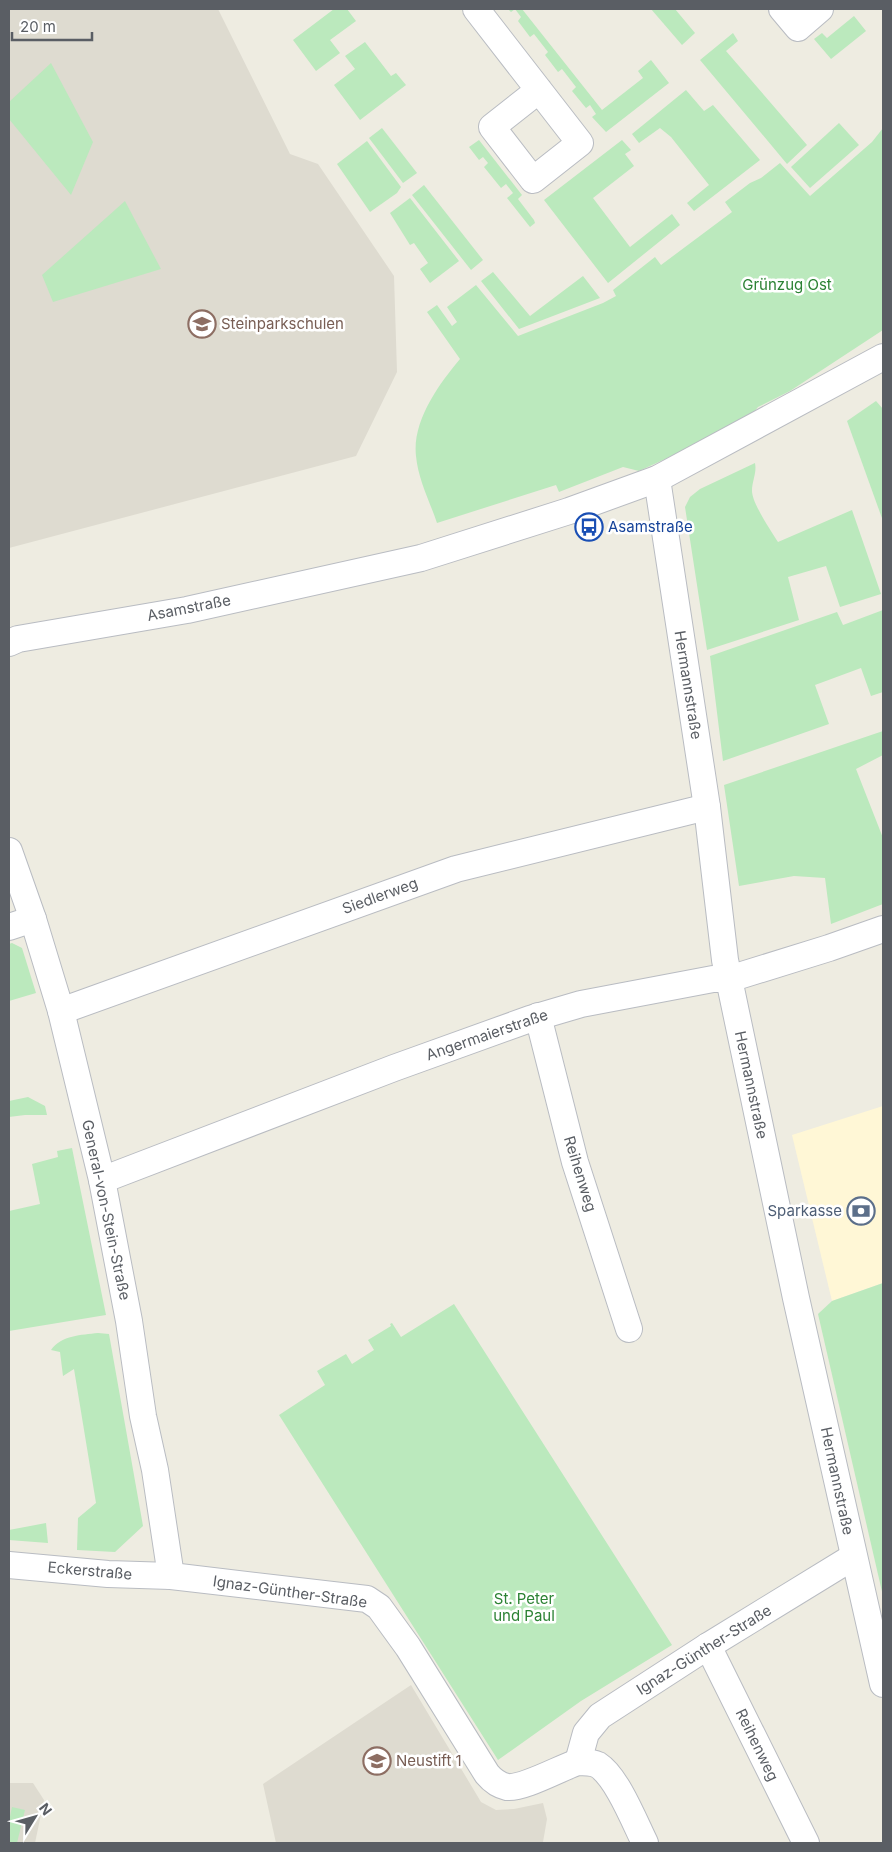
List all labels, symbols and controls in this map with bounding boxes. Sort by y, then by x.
scale bar [12,10,92,42]
text: 20 m [20,17,56,36]
park label: Grünzug Ost [742,275,832,294]
school or university icon: Steinparkschulen [187,309,217,339]
place label: Steinparkschulen [221,314,344,333]
bus stop icon: Asamstraße [574,512,604,542]
place label: Asamstraße [608,517,693,536]
street label: Asamstraße [146,590,232,625]
street label: Hermannstraße [671,629,706,741]
street label: Siedlerweg [339,873,420,918]
street label: Angermaierstraße [423,1005,550,1064]
street label: Hermannstraße [731,1029,772,1141]
street label: General-von-Stein-Straße [78,1118,135,1302]
street label: Reihenweg [560,1134,601,1214]
bank icon: Sparkasse [846,1196,876,1226]
place label: Sparkasse [768,1201,842,1220]
street label: Hermannstraße [817,1425,858,1537]
street label: Eckerstraße [47,1557,133,1584]
street label: Ignaz-Günther-Straße [212,1571,368,1612]
park label: St. Peter und Paul [493,1589,555,1625]
street label: Ignaz-Günther-Straße [633,1600,775,1699]
street label: Reihenweg [732,1705,783,1784]
school or university icon: Neustift 1 [362,1746,392,1776]
place label: Neustift 1 [396,1751,462,1770]
north arrow [10,1792,60,1842]
text: N [36,1799,56,1818]

